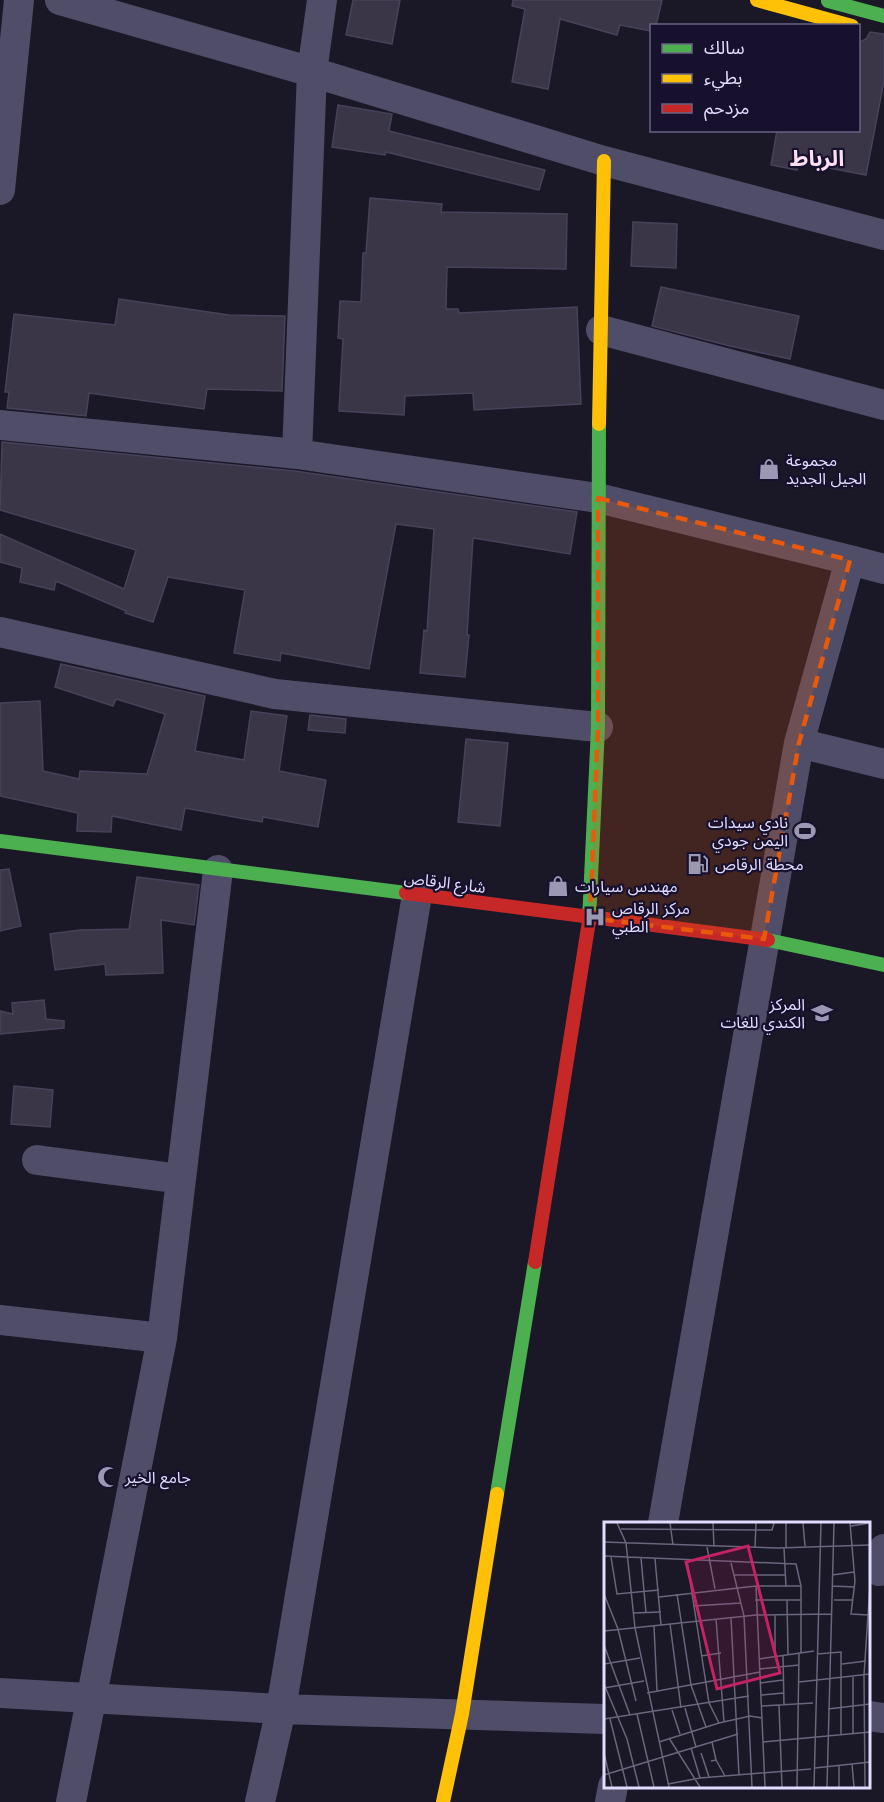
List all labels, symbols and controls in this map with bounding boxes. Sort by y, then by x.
legend [650,24,860,132]
text: سالك [704,38,745,58]
text: بطيء [704,68,742,91]
text: مزدحم [704,98,749,121]
district label: الرباط [790,146,844,171]
place label: مجموعة الجيل الجديد [786,452,866,488]
shop icon: مجموعة الجيل الجديد [757,457,781,481]
place label: نادي سيدات اليمن جودي [708,814,788,853]
sports icon: نادي سيدات اليمن جودي [793,819,817,843]
fuel station icon: محطة الرقاص [686,852,710,876]
place label: محطة الرقاص [715,856,804,874]
street label: شارع الرقاص [403,869,487,900]
shop icon: مهندس سيارات [546,874,570,898]
place label: مهندس سيارات [575,878,678,896]
place label: مركز الرقاص الطبي [612,900,690,939]
hospital icon: مركز الرقاص الطبي [583,905,607,929]
place label: المركز الكندي للغات [720,996,805,1035]
school or university icon: المركز الكندي للغات [810,1001,834,1025]
mosque icon: جامع الخير [96,1465,120,1489]
place label: جامع الخير [124,1469,191,1490]
inset map [604,1522,869,1787]

